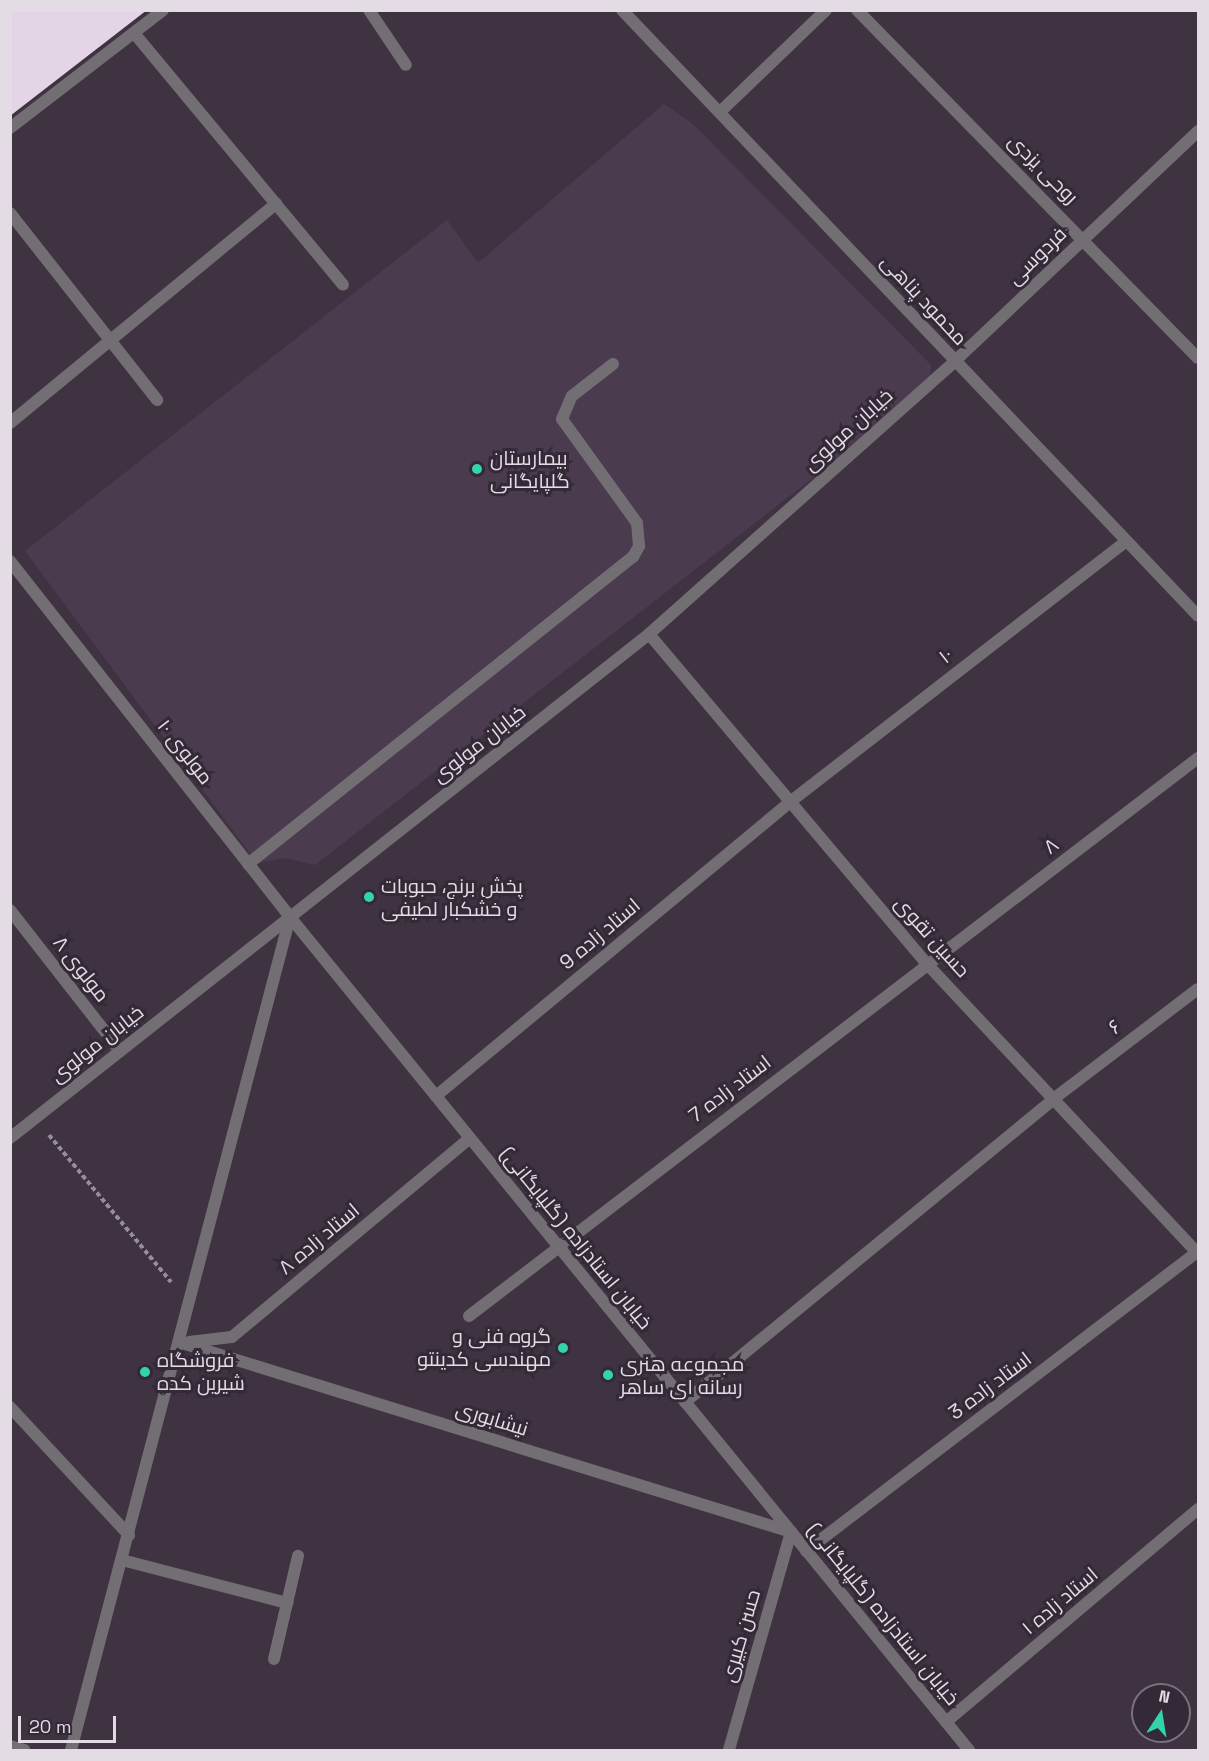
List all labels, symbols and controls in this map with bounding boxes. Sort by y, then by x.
street label: روحی یزدی [1003,129,1083,209]
street label: فردوسی [1002,222,1072,290]
street label: محمود پناهی [876,250,972,350]
street label: خیابان مولوی [798,384,898,476]
place label: بیمارستان گلپایگانی [490,446,570,493]
marker: بیمارستان گلپایگانی [468,460,486,478]
street label: ۱۰ [934,643,958,669]
street label: خیابان مولوی [427,700,531,788]
street label: مولوی ۱۰ [152,715,218,789]
street label: ۸ [1039,833,1063,859]
place label: پخش برنج، حبوبات و خشکبار لطیفی [381,874,523,921]
marker: پخش برنج، حبوبات و خشکبار لطیفی [362,890,376,904]
street label: حسین تقوی [889,891,975,983]
street label: استاد زاده 9 [555,893,645,975]
street label: مولوی ۸ [48,931,114,1007]
street label: خیابان مولوی [45,1000,149,1088]
street label: ۶ [1104,1015,1126,1039]
street label: استاد زاده 7 [684,1050,776,1128]
street label: خیابان استادزاده (گلپایگانی) [495,1142,657,1334]
street label: استاد زاده ۸ [274,1198,364,1280]
place label: گروه فنی و مهندسی کدینتو [417,1324,551,1371]
marker: گروه فنی و مهندسی کدینتو [556,1341,570,1355]
street label: استاد زاده 3 [944,1347,1036,1425]
place label: فروشگاه شیرین کده [157,1348,245,1395]
place label: مجموعه هنری رسانه ای ساهر [620,1352,744,1399]
marker: فروشگاه شیرین کده [138,1365,152,1379]
marker: مجموعه هنری رسانه ای ساهر [601,1368,615,1382]
street label: نیشابوری [453,1397,531,1441]
street label: خیابان استادزاده (گلپایگانی) [802,1518,964,1710]
street label: استاد زاده ۱ [1017,1562,1103,1640]
street label: حسن کبیری [716,1587,766,1685]
north arrow [1131,1683,1191,1743]
text: N [1157,1685,1172,1708]
scale bar [21,1704,118,1742]
text: 20 m [29,1715,72,1738]

